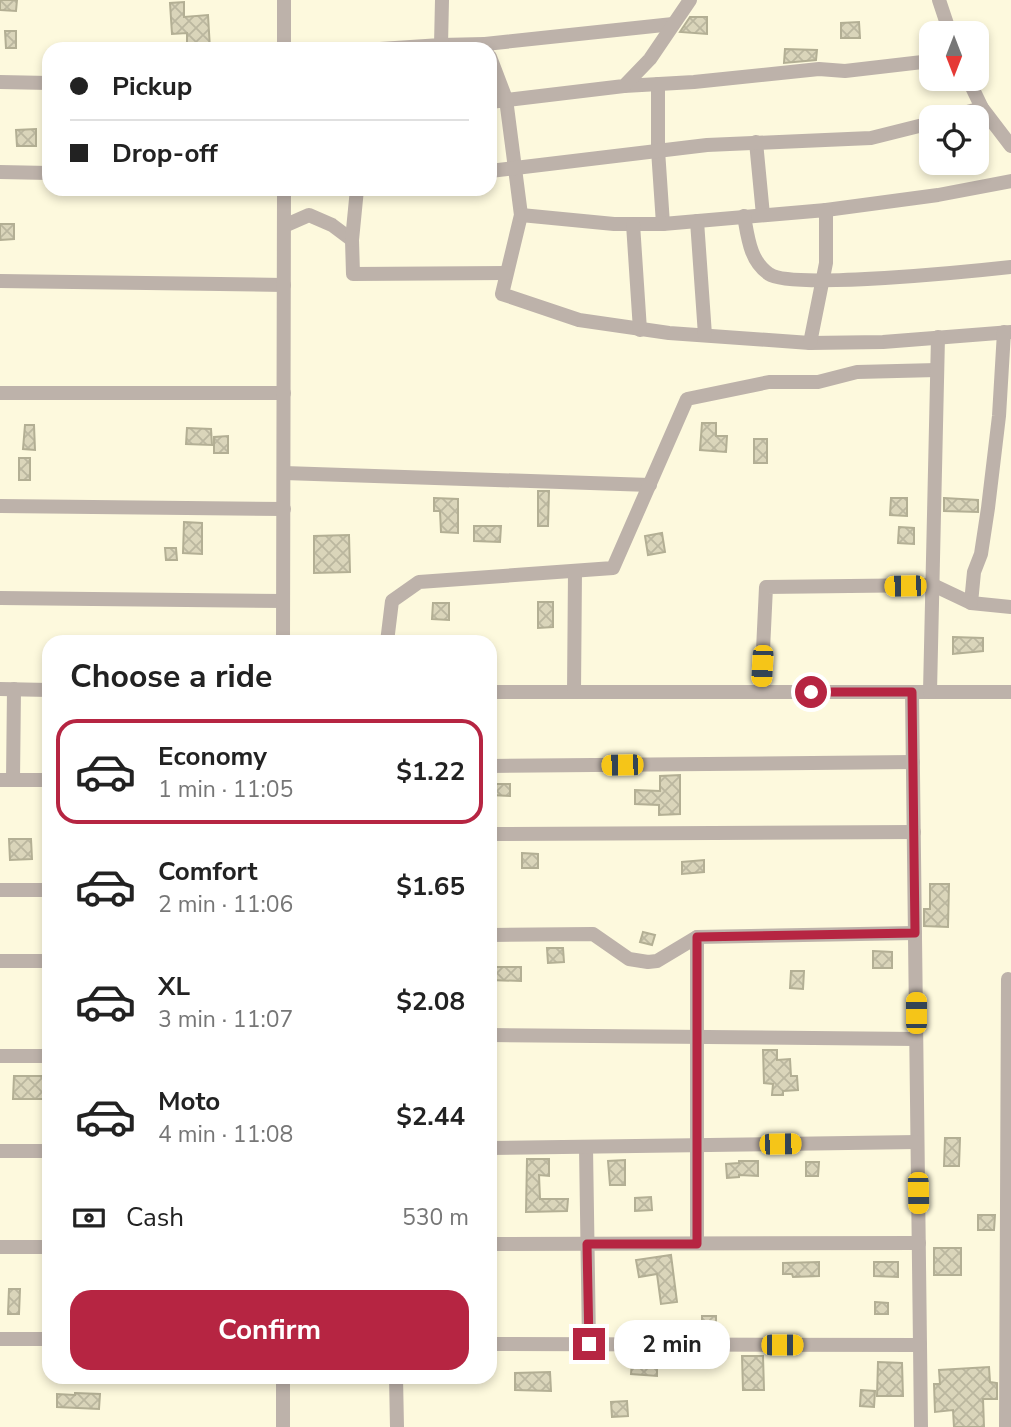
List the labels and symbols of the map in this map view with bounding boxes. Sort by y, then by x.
north arrow [919,21,989,91]
car [884,575,927,597]
car [751,644,774,688]
route start [795,676,827,708]
car [601,754,644,776]
car [906,992,927,1034]
car [759,1133,802,1155]
car [908,1172,929,1214]
callout: 2 min [614,1320,729,1368]
route end [573,1328,605,1360]
car [762,1335,804,1356]

